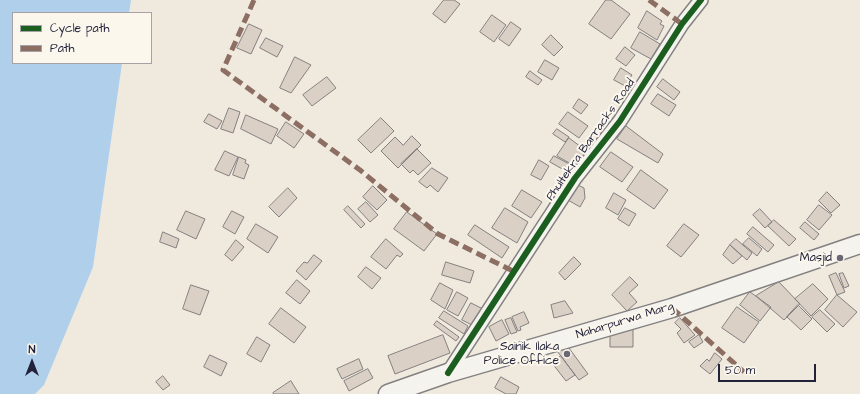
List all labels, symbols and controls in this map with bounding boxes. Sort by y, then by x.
legend [12,12,152,64]
text: Cycle path [50,20,109,37]
text: Path [50,40,75,57]
street label: Phultekra Barracks Road [543,76,639,204]
place label: Masjid [800,251,832,265]
marker: Masjid [835,253,845,263]
street label: Naharpurwa Marg [575,299,675,343]
place label: Sainik Ilaka Police Office [484,340,559,368]
north arrow [12,342,52,382]
text: N [29,342,35,357]
marker: Sainik Ilaka Police Office [562,349,572,359]
scale bar [720,356,818,382]
text: 50 m [725,362,755,379]

